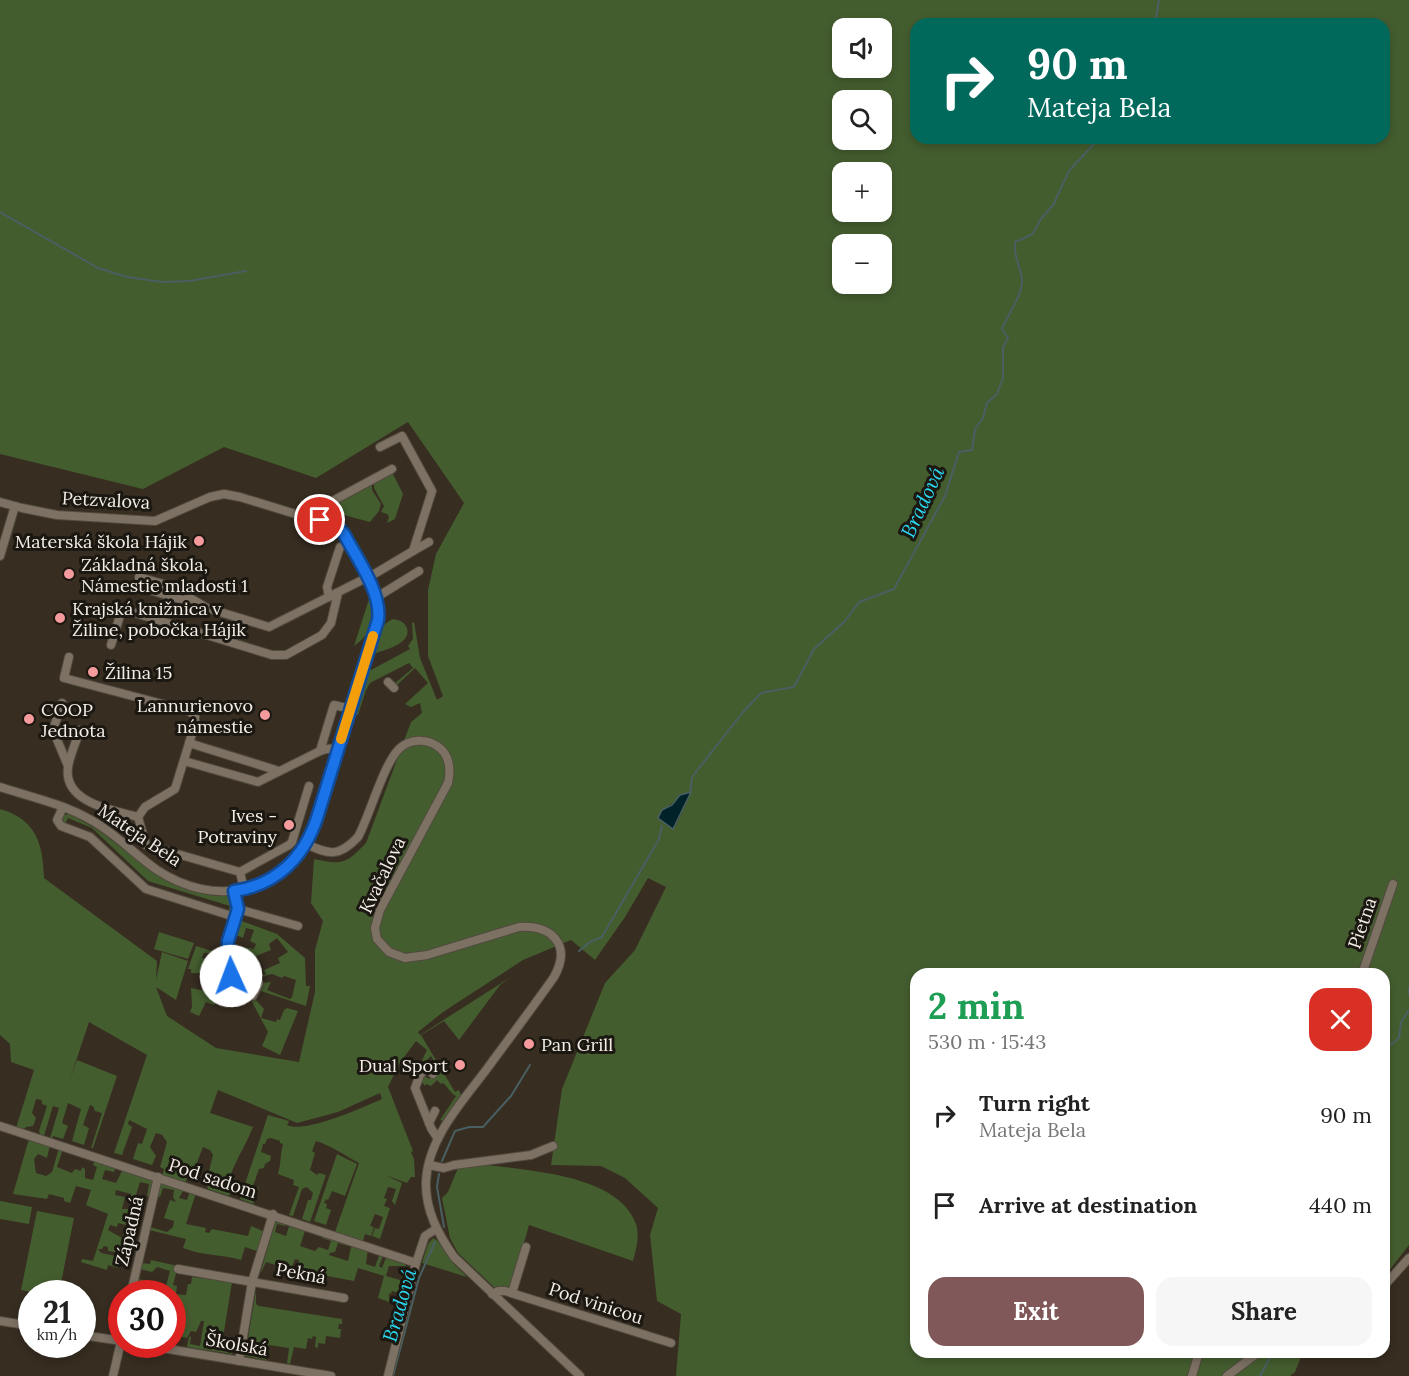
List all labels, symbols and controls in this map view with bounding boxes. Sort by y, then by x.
map controls [832,18,892,294]
button: sound [832,18,892,78]
text: 90 m [1027,37,1128,91]
icon: right [928,42,1006,120]
button: search [832,90,892,150]
text: Mateja Bela [1027,90,1171,124]
button: + [832,162,892,222]
button: − [832,234,892,294]
water label: Bradová [895,463,949,541]
street label: Petzvalova [61,486,151,514]
pin [294,494,345,545]
icon: arrive [303,503,336,536]
place label: Materská škola Hájik [15,530,187,553]
marker: Materská škola Hájik [192,534,206,548]
place label: Základná škola, Námestie mladosti 1 [81,553,248,597]
marker: Základná škola, Námestie mladosti 1 [62,567,76,581]
place label: Krajská knižnica v Žiline, pobočka Hájik [72,597,246,641]
marker: Krajská knižnica v Žiline, pobočka Hájik [53,611,67,625]
place label: Žilina 15 [105,661,172,684]
marker: Žilina 15 [86,665,100,679]
place label: Lannurienovo námestie [137,694,253,738]
place label: COOP Jednota [40,698,106,742]
marker: Lannurienovo námestie [258,708,272,722]
marker: COOP Jednota [22,712,36,726]
street label: Mateja Bela [94,799,186,871]
place label: Ives - Potraviny [198,804,277,848]
marker: Ives - Potraviny [282,818,296,832]
street label: Kvačalova [354,833,410,917]
street label: Pietna [1343,894,1381,952]
position arrow [199,944,263,1008]
text: 2 min [928,983,1025,1029]
button: close [1309,988,1372,1051]
text: 530 m · 15:43 [928,1029,1046,1054]
place label: Pan Grill [541,1033,613,1056]
marker: Pan Grill [522,1037,536,1051]
place label: Dual Sport [359,1054,448,1077]
marker: Dual Sport [453,1058,467,1072]
text: Turn right [979,1089,1090,1117]
icon: right [928,1099,961,1132]
text: 90 m [1320,1101,1372,1129]
text: Mateja Bela [979,1117,1086,1142]
street label: Pod sadom [166,1153,260,1203]
icon: arrive [928,1189,961,1222]
text: Arrive at destination [979,1191,1197,1219]
text: 440 m [1309,1191,1372,1219]
street label: Západná [110,1194,148,1268]
street label: Pekná [274,1257,328,1289]
water label: Bradová [377,1265,421,1345]
street label: Pod vinicou [546,1277,646,1329]
button: Exit [928,1277,1144,1346]
button: Share [1156,1277,1372,1346]
speed limit sign: 30 [108,1280,186,1358]
text: 21 [43,1293,71,1331]
text: km/h [37,1325,77,1344]
street label: Školská [204,1327,270,1361]

